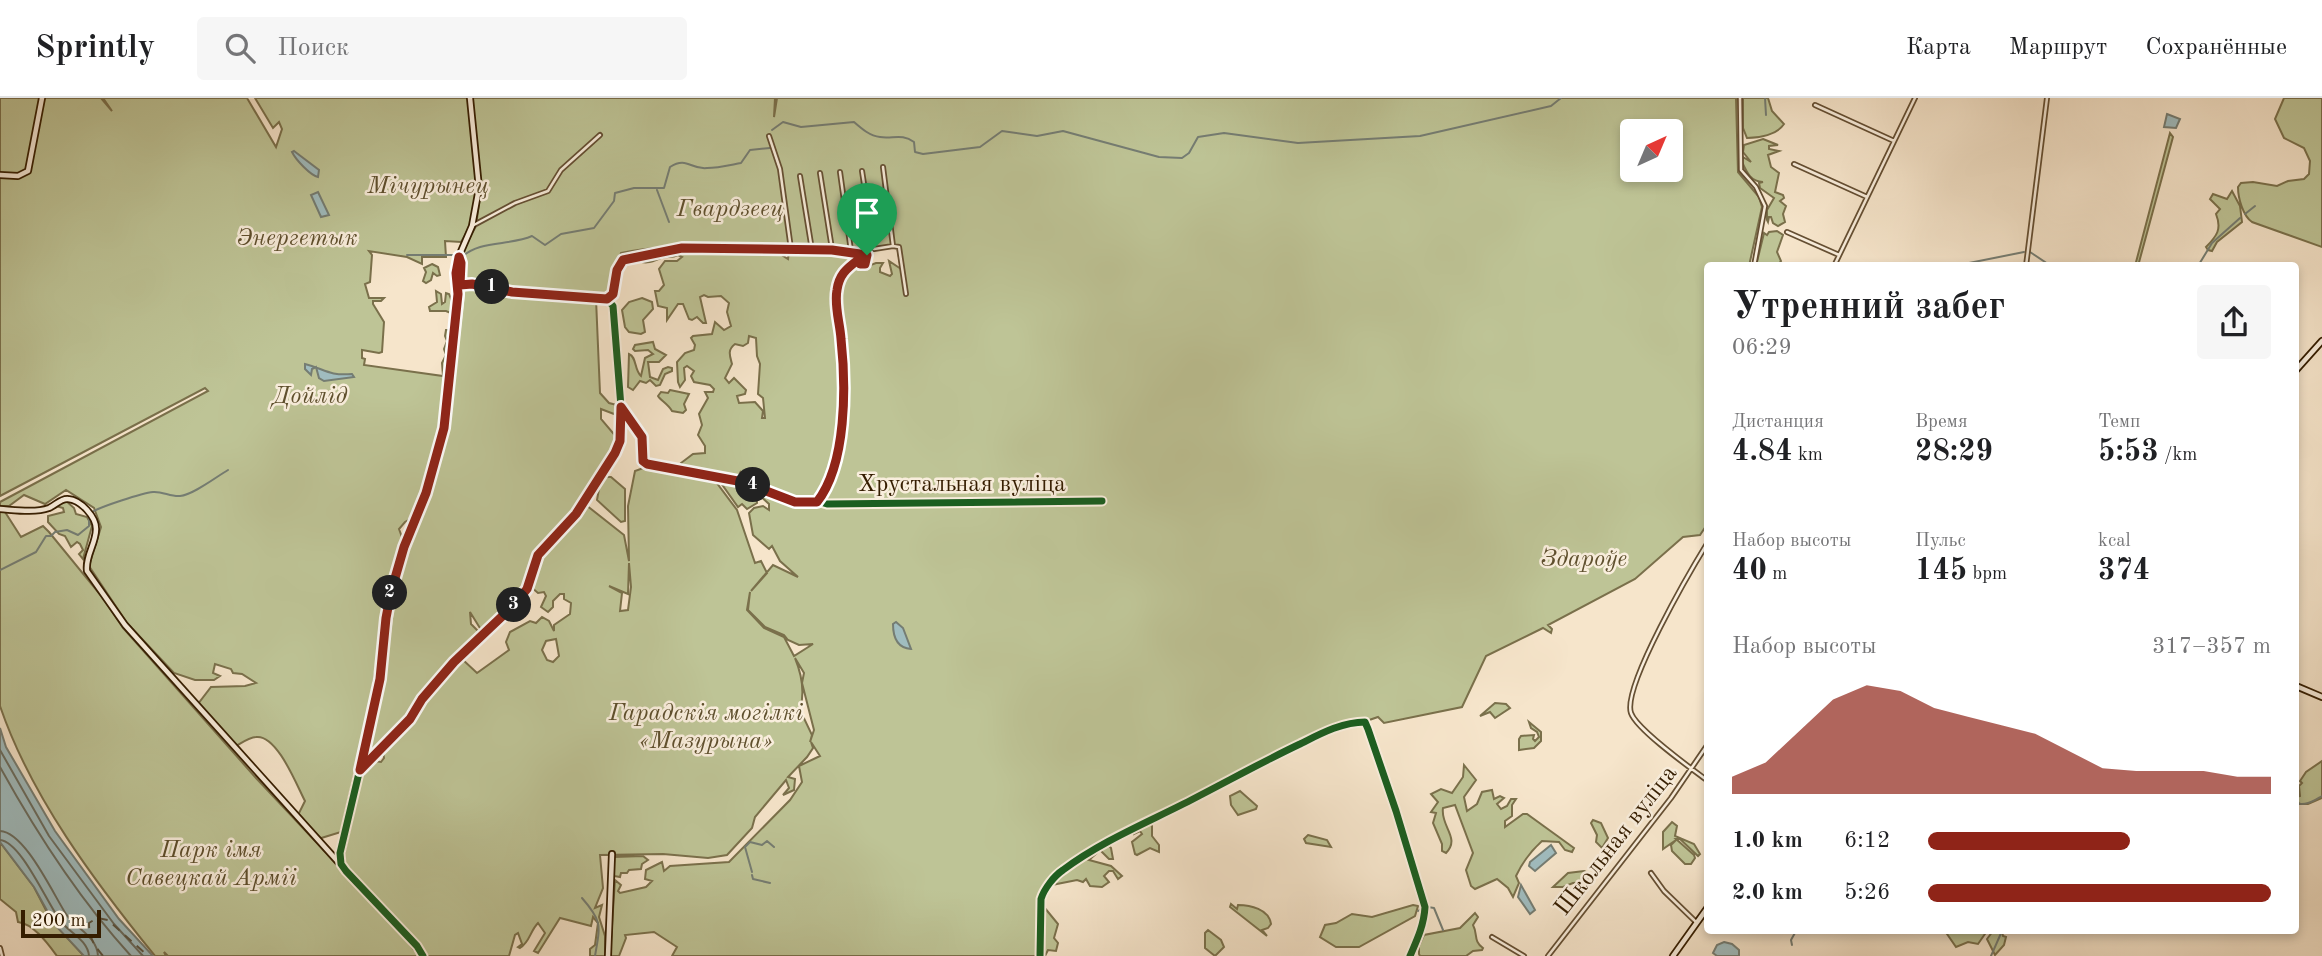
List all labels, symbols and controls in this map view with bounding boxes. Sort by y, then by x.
search box [197,17,687,80]
icon: search [221,29,259,67]
text: Sprintly [35,32,155,65]
text: Поиск [277,35,349,61]
text: Карта [1906,36,1971,60]
text: Маршрут [2009,36,2107,60]
text: Сохранённые [2145,36,2287,60]
north arrow [1620,119,1684,182]
map controls [1620,119,1683,182]
park label: Мічурынец [366,175,489,199]
pin [837,183,897,255]
icon: arrive [848,194,886,232]
park label: Гвардзеец [676,198,784,222]
park label: Энергетык [236,227,358,251]
pin: 1 [475,270,510,304]
text: 1 [486,277,497,296]
button: share [2197,285,2271,359]
text: Утренний забег [1732,289,2005,327]
text: 06:29 [1732,336,1792,359]
park label: Дойлід [270,385,348,409]
text: Дистанция [1732,413,1824,432]
text: Время [1915,413,1968,432]
text: Темп [2098,413,2140,432]
text: 4.84 [1732,437,1793,467]
text: 28:29 [1915,437,1993,467]
text: 5:53 [2098,437,2159,467]
text: km [1793,446,1823,465]
text: /km [2159,446,2197,465]
pin: 4 [736,468,770,502]
street label: Хрустальная вуліца [858,473,1066,497]
text: 4 [747,475,758,494]
text: Набор высоты [1732,532,1851,551]
text: Пульс [1915,532,1966,551]
text: kcal [2098,532,2131,551]
park label: Здароўе [1541,547,1627,572]
text: 40 [1732,556,1767,586]
text: 145 [1915,556,1967,586]
text: 374 [2098,556,2150,586]
text: m [1767,565,1787,584]
text: bpm [1967,565,2007,584]
pin: 2 [372,575,408,610]
text: 2 [384,583,395,602]
pin: 3 [496,588,532,622]
text: 3 [508,595,519,614]
text: Набор высоты [1732,635,1876,658]
text: 317–357 m [2152,635,2271,658]
park label: Гарадскія могілкі «Мазурына» [608,702,803,754]
street label: Школьная вуліца [1551,762,1682,921]
text: 1.0 km [1732,829,1803,852]
text: 6:12 [1844,829,1890,852]
park label: Парк імя Савецкай Арміі [125,839,297,891]
text: 2.0 km [1732,881,1803,904]
text: 5:26 [1844,881,1890,904]
scale bar [21,907,102,939]
text: 200 m [32,912,85,931]

